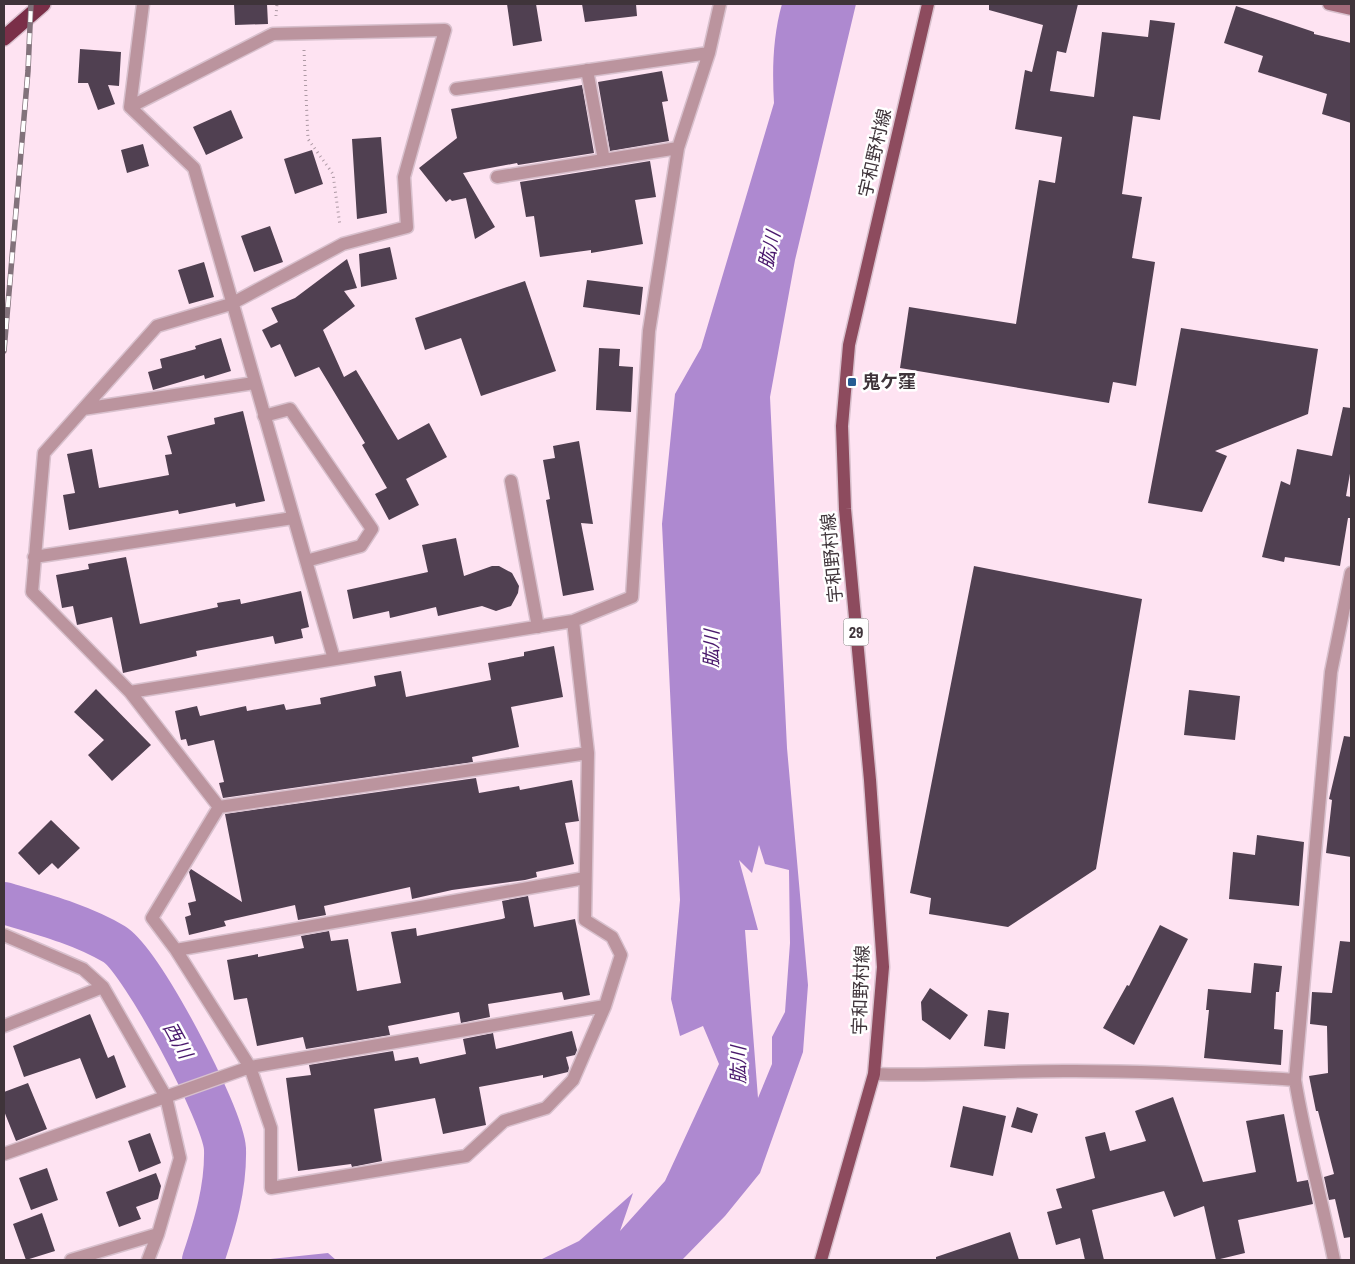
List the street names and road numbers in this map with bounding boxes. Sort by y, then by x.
street label: 宇和野村線 [852,106,897,200]
street label: 宇和野村線 [815,512,848,604]
road number: 29 [844,618,868,646]
street label: 宇和野村線 [846,945,875,1035]

